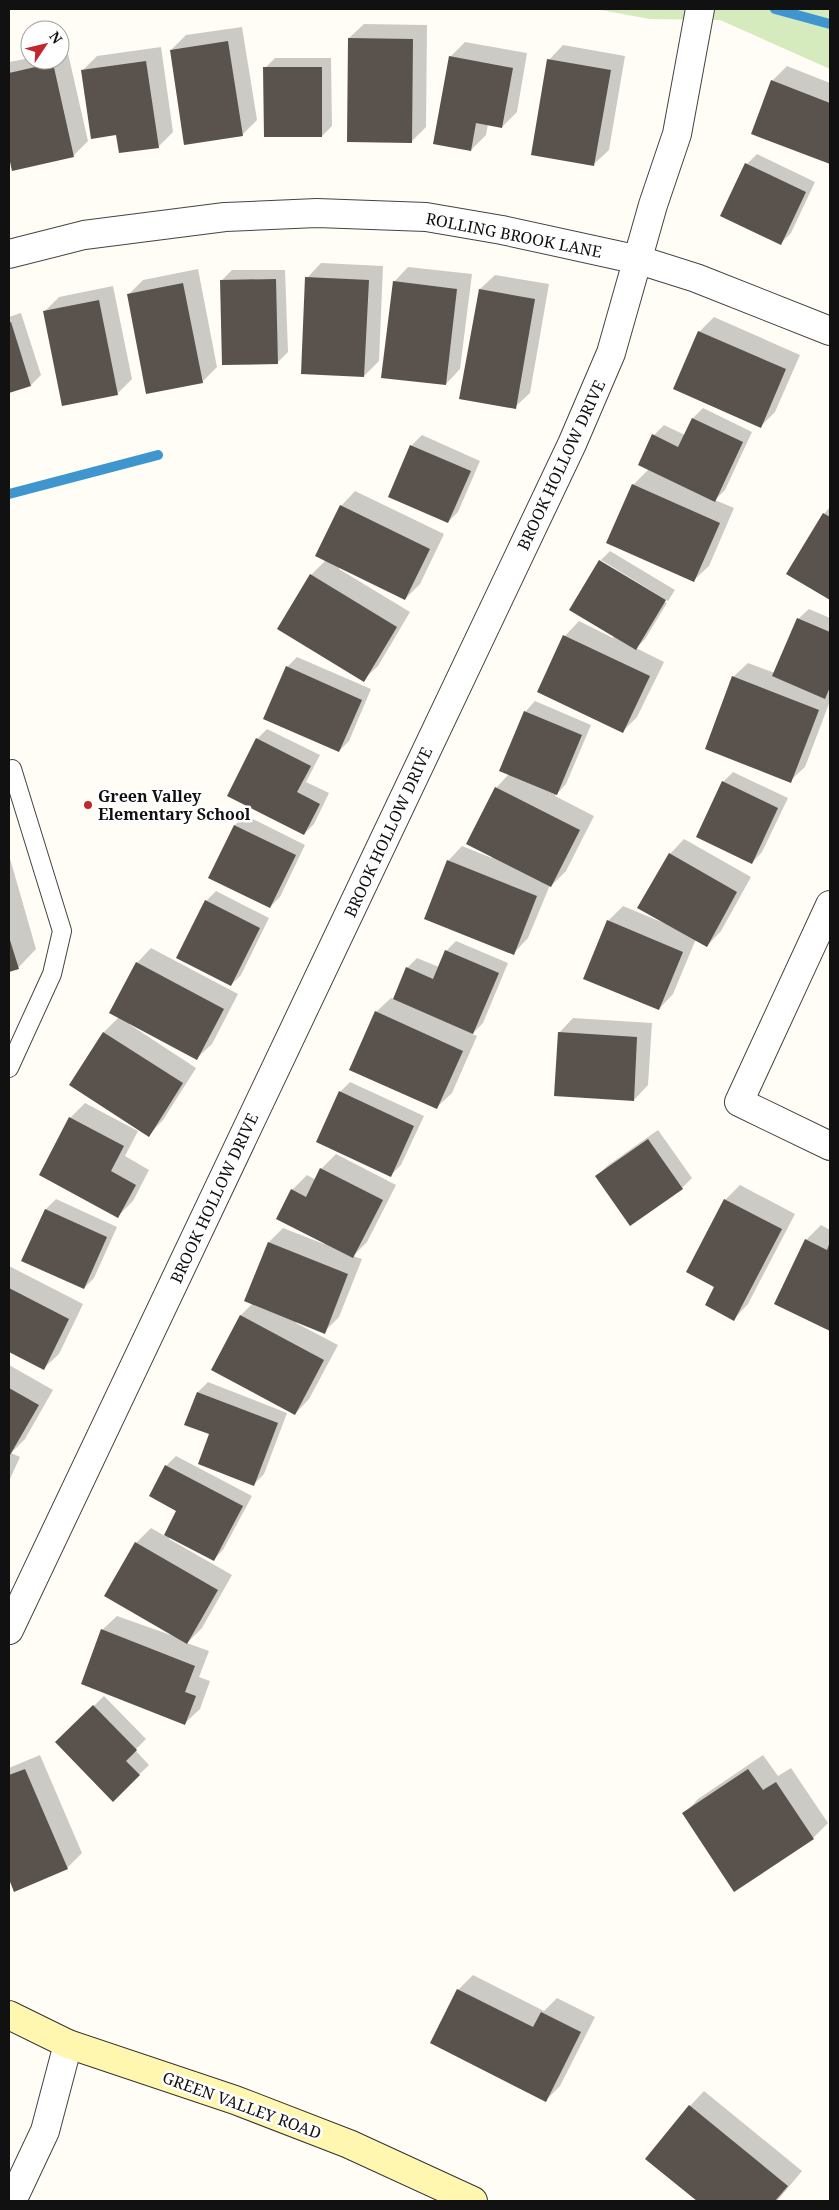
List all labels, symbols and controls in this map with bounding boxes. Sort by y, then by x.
north arrow [20,20,70,70]
text: N [45,27,67,47]
street label: ROLLING BROOK LANE [424,207,604,263]
street label: BROOK HOLLOW DRIVE [512,376,610,554]
street label: BROOK HOLLOW DRIVE [339,743,437,921]
place label: Green Valley Elementary School [98,785,251,825]
marker: Green Valley Elementary School [82,799,94,811]
street label: BROOK HOLLOW DRIVE [165,1109,263,1287]
street label: GREEN VALLEY ROAD [160,2066,324,2144]

